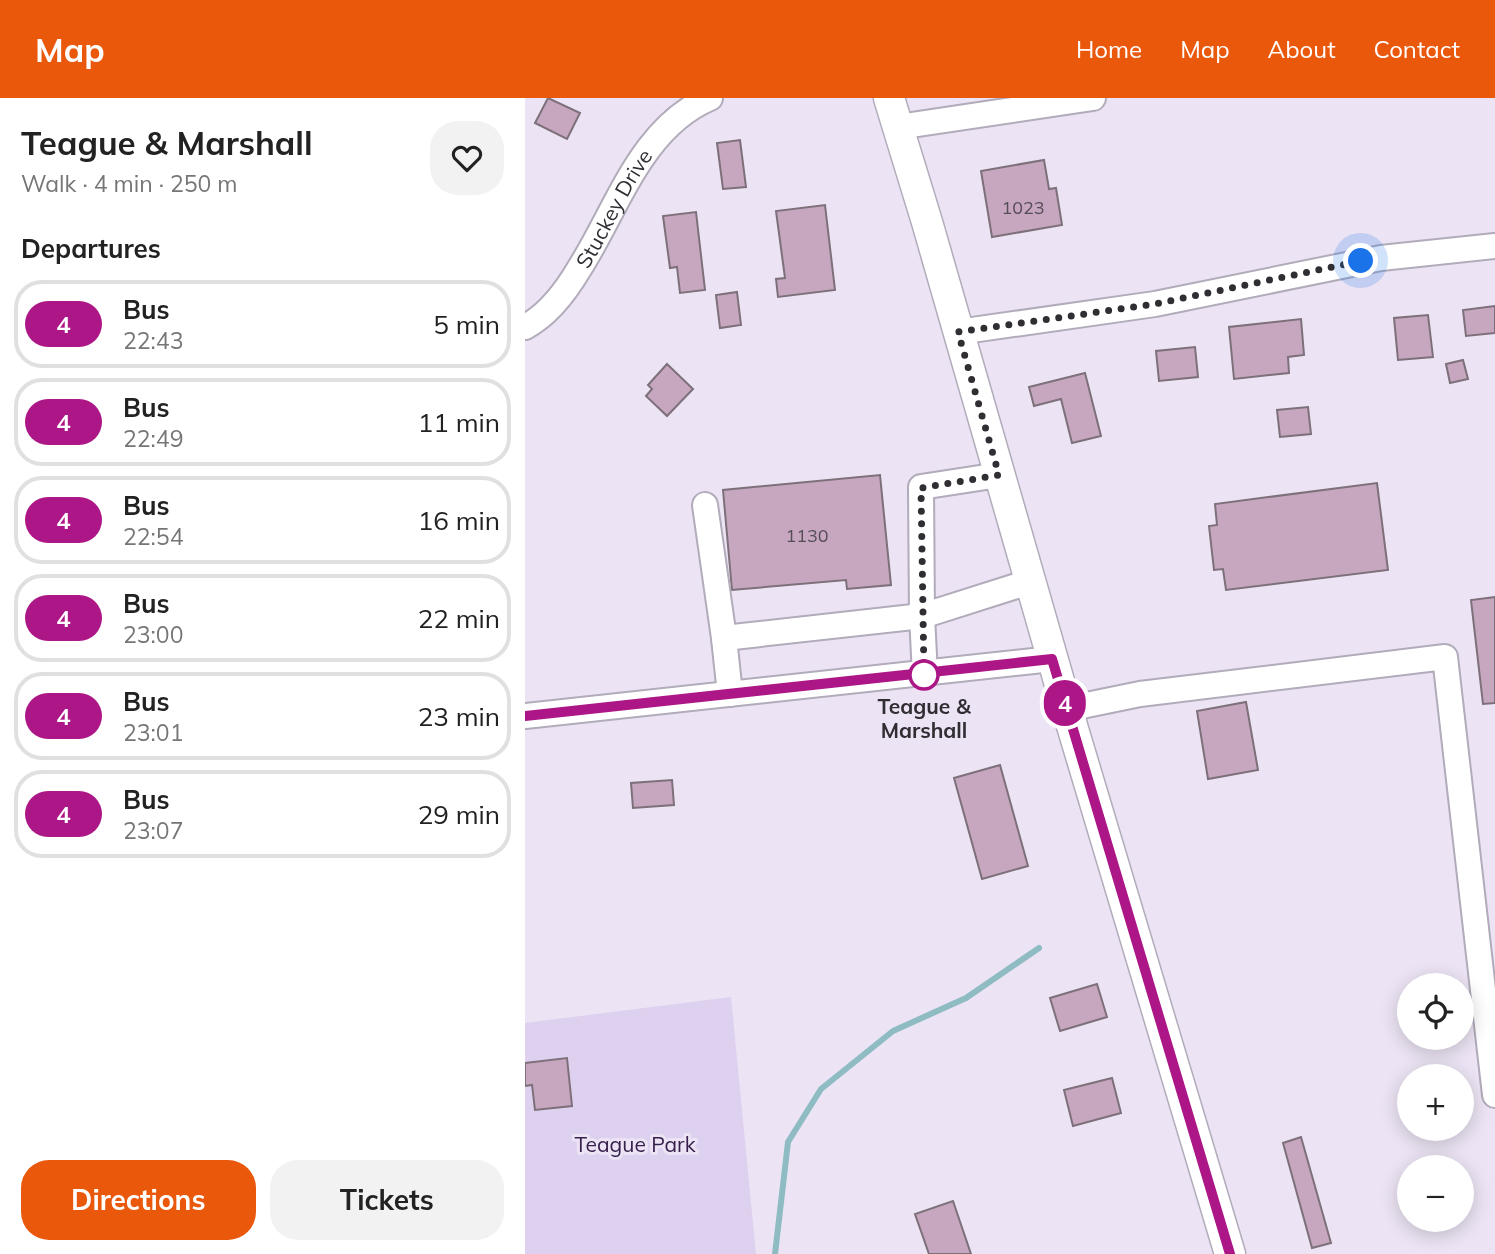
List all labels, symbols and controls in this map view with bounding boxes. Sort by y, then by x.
text: Map [35,29,105,70]
text: Home [1076,34,1142,64]
text: Map [1180,34,1230,64]
text: About [1268,34,1336,64]
text: Contact [1374,34,1460,64]
button: heart [430,121,504,195]
text: Teague & Marshall [21,122,313,163]
street label: Stuckey Drive [570,144,657,273]
text: Walk · 4 min · 250 m [21,169,238,198]
house number: 1023 [1001,196,1045,219]
text: Departures [21,232,161,265]
your location [1343,243,1378,278]
text: Bus [123,293,169,326]
text: 5 min [433,308,500,341]
text: 4 [56,309,71,339]
text: 22:43 [123,326,183,355]
text: Bus [123,391,169,424]
text: 11 min [418,406,500,439]
text: 4 [56,407,71,437]
text: 22:49 [123,424,183,453]
text: Bus [123,489,169,522]
text: 16 min [418,504,500,537]
text: 4 [56,505,71,535]
text: 22:54 [123,522,183,551]
house number: 1130 [785,524,829,547]
text: Bus [123,587,169,620]
text: 22 min [418,602,500,635]
text: 4 [56,603,71,633]
text: 23:00 [123,620,183,649]
marker: Teague & Marshall [909,660,939,690]
line badge: 4 [1042,680,1088,726]
text: Bus [123,685,169,718]
text: 4 [1058,688,1072,718]
place label: Teague & Marshall [877,693,971,743]
text: 23 min [418,700,500,733]
text: 4 [56,701,71,731]
text: 23:01 [123,718,183,747]
text: Bus [123,783,169,816]
text: 29 min [418,798,500,831]
text: 4 [56,799,71,829]
text: 23:07 [123,816,183,845]
map controls [1397,973,1474,1232]
button: locate [1397,973,1474,1050]
button: + [1397,1064,1474,1141]
park label: Teague Park [575,1131,696,1157]
button: − [1397,1155,1474,1232]
button: Directions [21,1160,256,1240]
button: Tickets [270,1160,504,1240]

